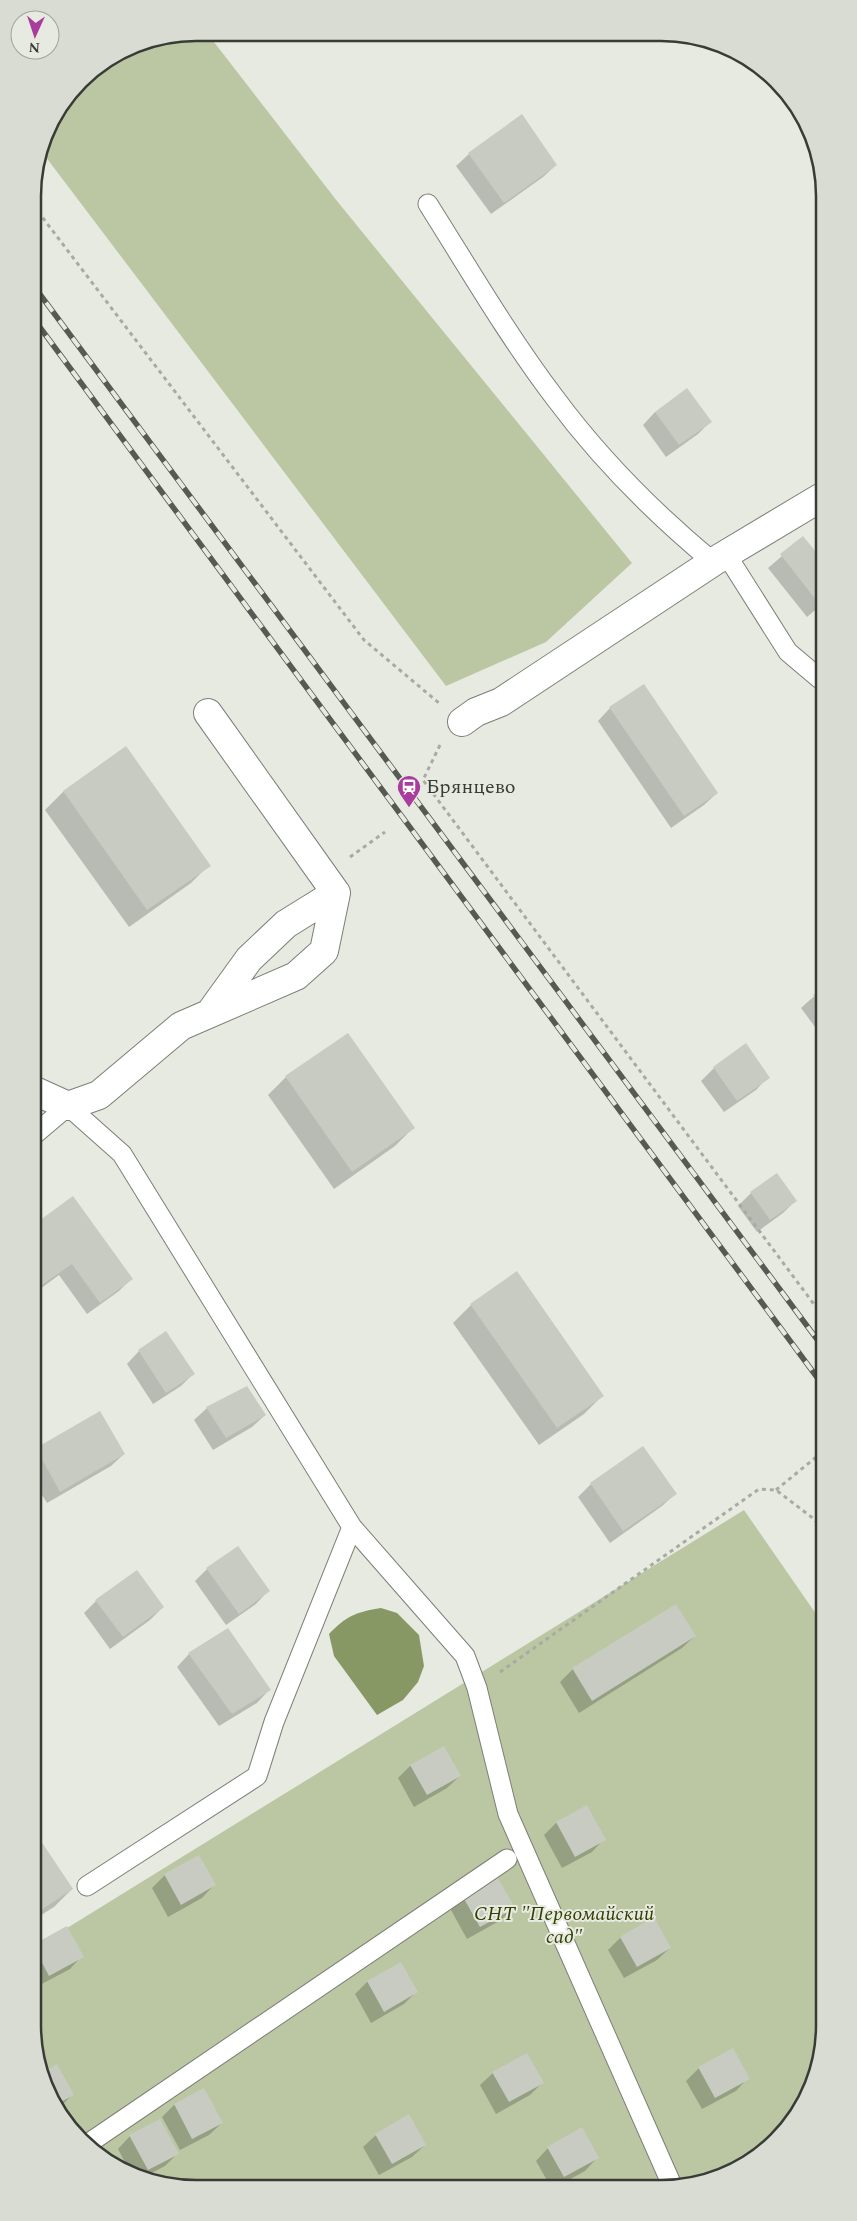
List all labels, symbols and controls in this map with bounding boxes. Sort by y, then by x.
north arrow [10,10,60,60]
text: N [28,37,41,58]
place label: Брянцево [426,772,515,802]
station icon: Брянцево [396,774,422,808]
park label: СНТ "Первомайский сад" [474,1899,655,1952]

